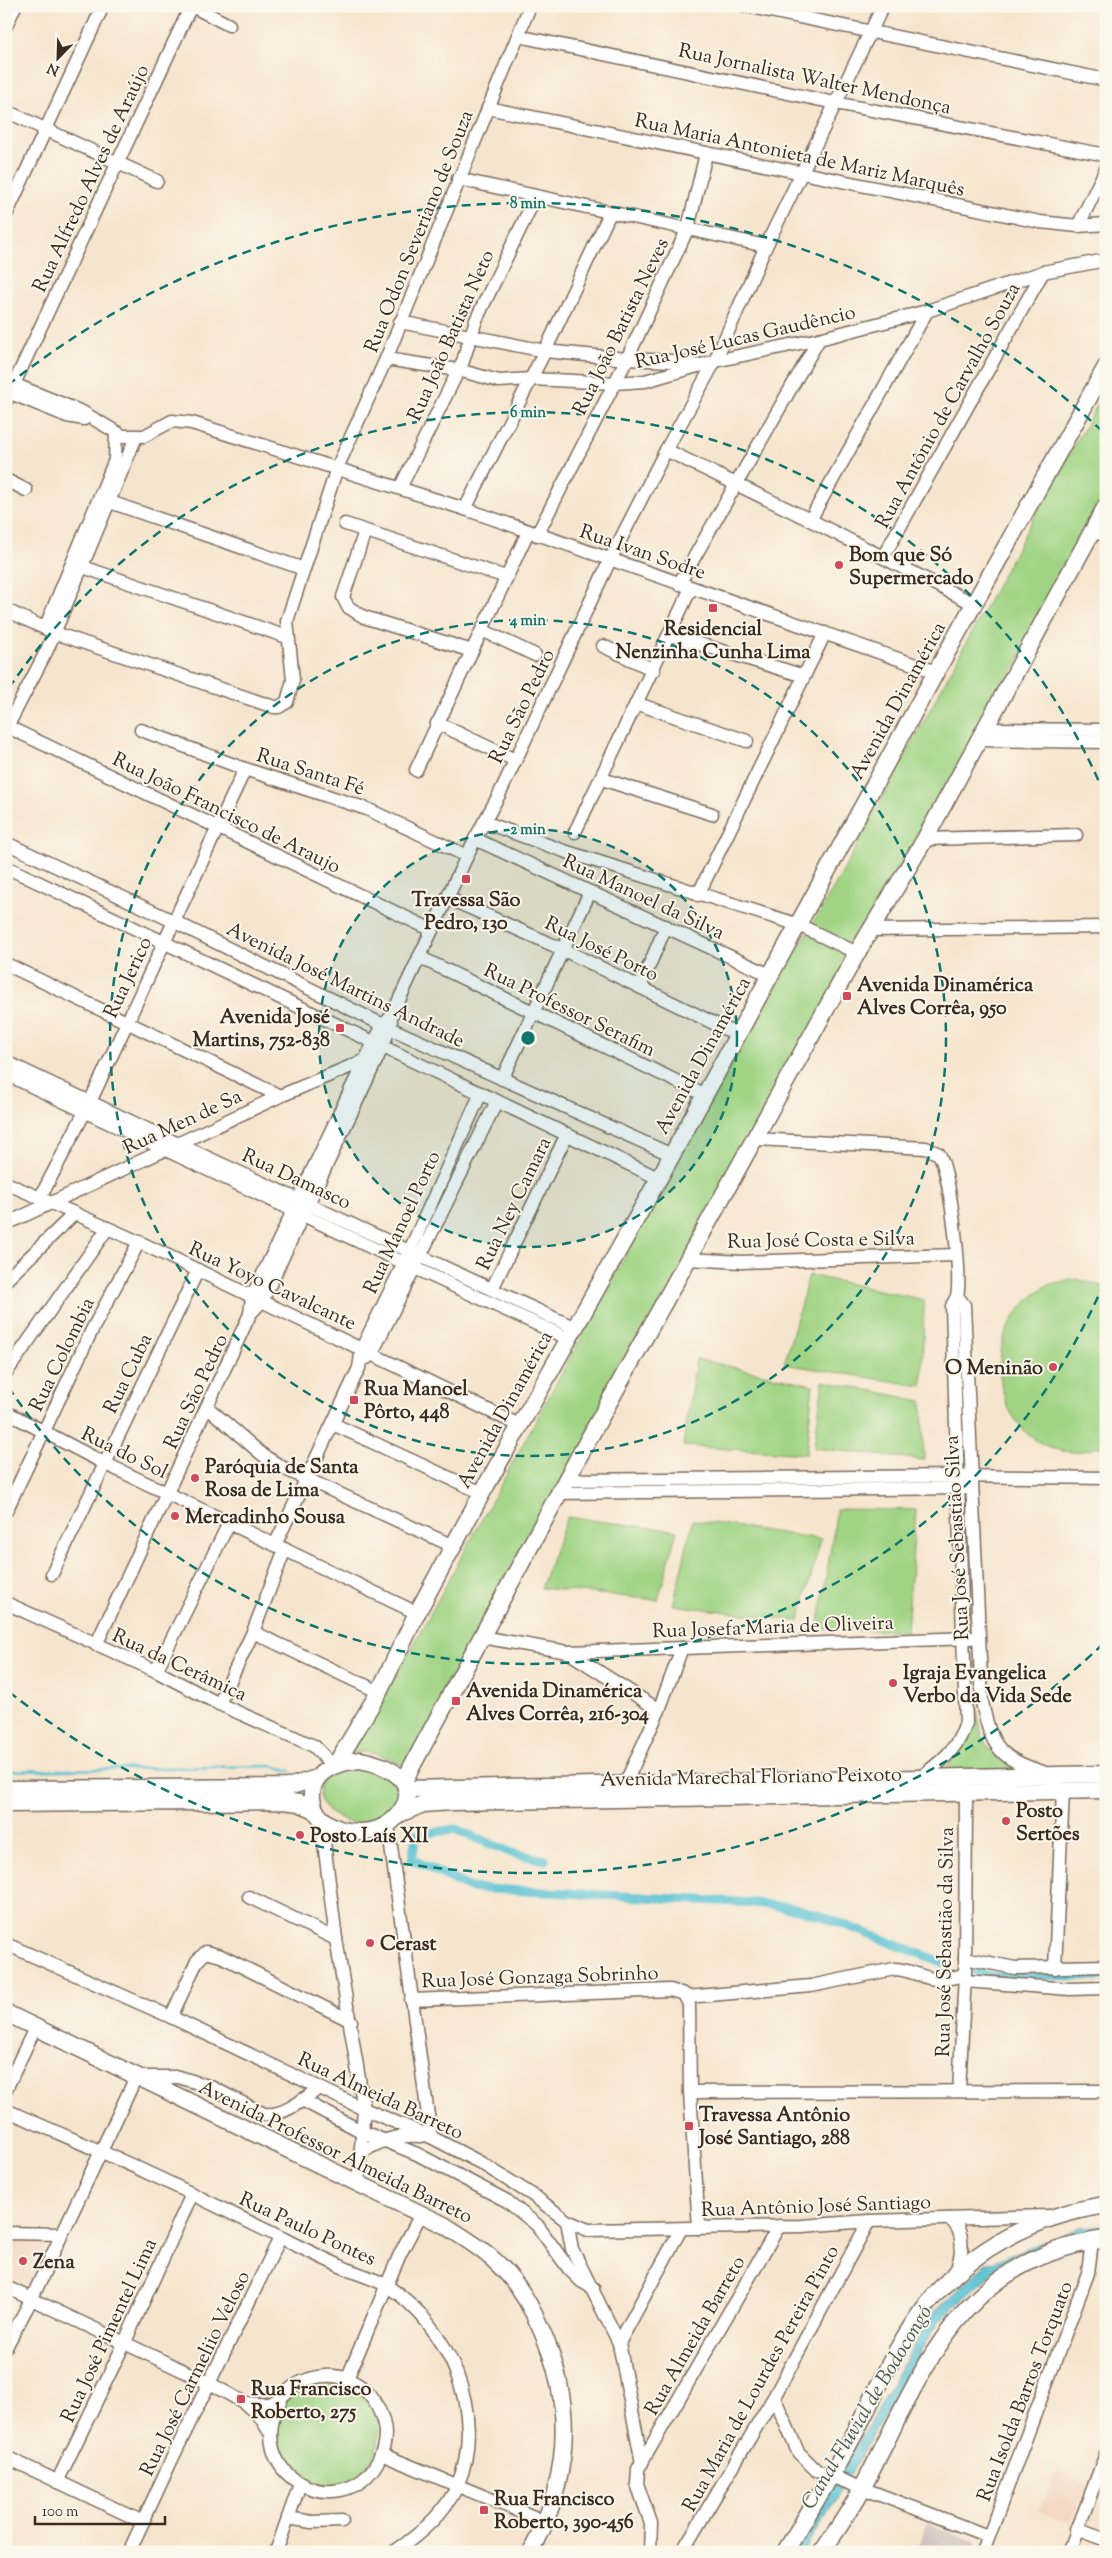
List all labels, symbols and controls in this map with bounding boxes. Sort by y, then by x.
north arrow [32,32,82,82]
street label: Rua Jornalista Walter Mendonça [676,37,953,124]
text: N [45,57,63,80]
street label: Rua Alfredo Alves de Araújo [27,60,158,298]
street label: Rua Odon Severiano de Souza [358,106,482,358]
street label: Rua Maria Antonieta de Mariz Marquês [632,107,967,206]
text: 8 min [510,194,546,215]
street label: Rua João Batista Neves [567,234,678,421]
street label: Rua João Batista Neto [401,246,503,426]
street label: Rua Antônio de Carvalho Souza [869,278,1029,534]
street label: Rua José Lucas Gaudêncio [633,299,859,378]
text: 6 min [510,403,546,424]
street label: Rua Ivan Sodre [575,518,709,589]
place label: Bom que Só Supermercado [849,542,974,594]
marker: Bom que Só Supermercado [833,559,845,571]
marker: Residencial Nenzinha Cunha Lima [707,602,719,614]
text: 4 min [509,611,546,632]
place label: Residencial Nenzinha Cunha Lima [616,616,811,668]
street label: Avenida Dinamérica [844,617,955,785]
street label: Rua São Pedro [483,645,564,769]
street label: Rua Santa Fé [253,742,368,804]
street label: Rua João Francisco de Araujo [107,746,345,882]
text: 2 min [510,820,546,841]
street label: Rua Manoel da Silva [557,848,729,948]
marker: Travessa São Pedro, 130 [460,873,472,885]
place label: Travessa São Pedro, 130 [412,887,521,939]
street label: Rua José Porto [539,910,663,990]
street label: Avenida José Martins Andrade [221,916,469,1057]
street label: Rua Jerico [98,932,161,1024]
street label: Rua Professor Serafim [478,957,660,1066]
street label: Avenida Dinamérica [649,972,760,1140]
place label: Avenida Dinamérica Alves Corrêa, 950 [857,972,1034,1024]
marker: Avenida Dinamérica Alves Corrêa, 950 [841,990,853,1002]
place label: Avenida José Martins, 752-838 [193,1004,330,1056]
marker: Avenida José Martins, 752-838 [334,1022,346,1034]
centre of rings [519,1029,537,1047]
street label: Rua Men de Sa [119,1083,247,1163]
street label: Rua Ney Camara [470,1133,560,1276]
street label: Rua Damasco [237,1142,355,1218]
street label: Rua Manoel Porto [357,1147,449,1299]
street label: Rua José Costa e Silva [727,1225,915,1258]
street label: Rua Yoyo Cavalcante [183,1236,361,1339]
street label: Rua Colombia [23,1293,103,1417]
street label: Avenida Dinamérica [451,1326,562,1494]
street label: Rua Cuba [97,1329,161,1419]
street label: Rua São Pedro [158,1330,237,1454]
place label: O Meninão [945,1355,1043,1384]
marker: O Meninão [1047,1361,1059,1373]
place label: Rua Manoel Pôrto, 448 [364,1376,468,1428]
marker: Rua Manoel Pôrto, 448 [348,1394,360,1406]
street label: Rua do Sol [76,1421,173,1488]
street label: Rua José Sebastião Silva [939,1435,978,1641]
place label: Paróquia de Santa Rosa de Lima [205,1454,359,1506]
marker: Paróquia de Santa Rosa de Lima [189,1472,201,1484]
place label: Mercadinho Sousa [185,1504,346,1533]
marker: Mercadinho Sousa [169,1510,181,1522]
street label: Rua Josefa Maria de Oliveira [652,1610,894,1647]
street label: Rua da Cerâmica [107,1622,251,1710]
place label: Igraja Evangelica Verbo da Vida Sede [903,1660,1072,1712]
marker: Igraja Evangelica Verbo da Vida Sede [887,1677,899,1689]
place label: Avenida Dinamérica Alves Corrêa, 216-304 [466,1678,649,1730]
marker: Avenida Dinamérica Alves Corrêa, 216-304 [450,1695,462,1707]
street label: Avenida Marechal Floriano Peixoto [600,1761,902,1796]
place label: Posto Sertões [1016,1798,1080,1850]
marker: Posto Sertões [1000,1815,1012,1827]
place label: Posto Laís XII [310,1823,429,1852]
street label: Rua José Sebastião da Silva [930,1827,963,2057]
marker: Posto Laís XII [294,1829,306,1841]
place label: Cerast [380,1931,436,1960]
marker: Cerast [364,1937,376,1949]
street label: Rua José Gonzaga Sobrinho [421,1960,659,1997]
street label: Rua Almeida Barreto [292,2046,468,2148]
street label: Avenida Professor Almeida Barreto [193,2074,477,2232]
place label: Travessa Antônio José Santiago, 288 [697,2102,850,2154]
marker: Travessa Antônio José Santiago, 288 [683,2120,695,2132]
street label: Rua Paulo Pontes [234,2186,380,2275]
street label: Rua Antônio José Santiago [701,2189,932,2226]
street label: Rua José Pimentel Lima [55,2234,166,2428]
street label: Rua Maria de Lourdes Pereira Pinto [676,2240,848,2518]
place label: Zena [33,2249,75,2278]
street label: Rua Almeida Barreto [639,2251,754,2422]
marker: Zena [17,2255,29,2267]
street label: Rua José Carmeliio Veloso [134,2266,259,2482]
street label: Rua Isolda Barros Torquato [971,2277,1082,2506]
water label: Canal Fluvial de Bodocongó [795,2300,941,2516]
place label: Rua Francisco Roberto, 275 [251,2376,372,2428]
marker: Rua Francisco Roberto, 275 [235,2393,247,2405]
place label: Rua Francisco Roberto, 390-456 [494,2486,634,2538]
scale bar [35,2493,165,2525]
text: 100 m [42,2502,79,2523]
marker: Rua Francisco Roberto, 390-456 [478,2504,490,2516]

